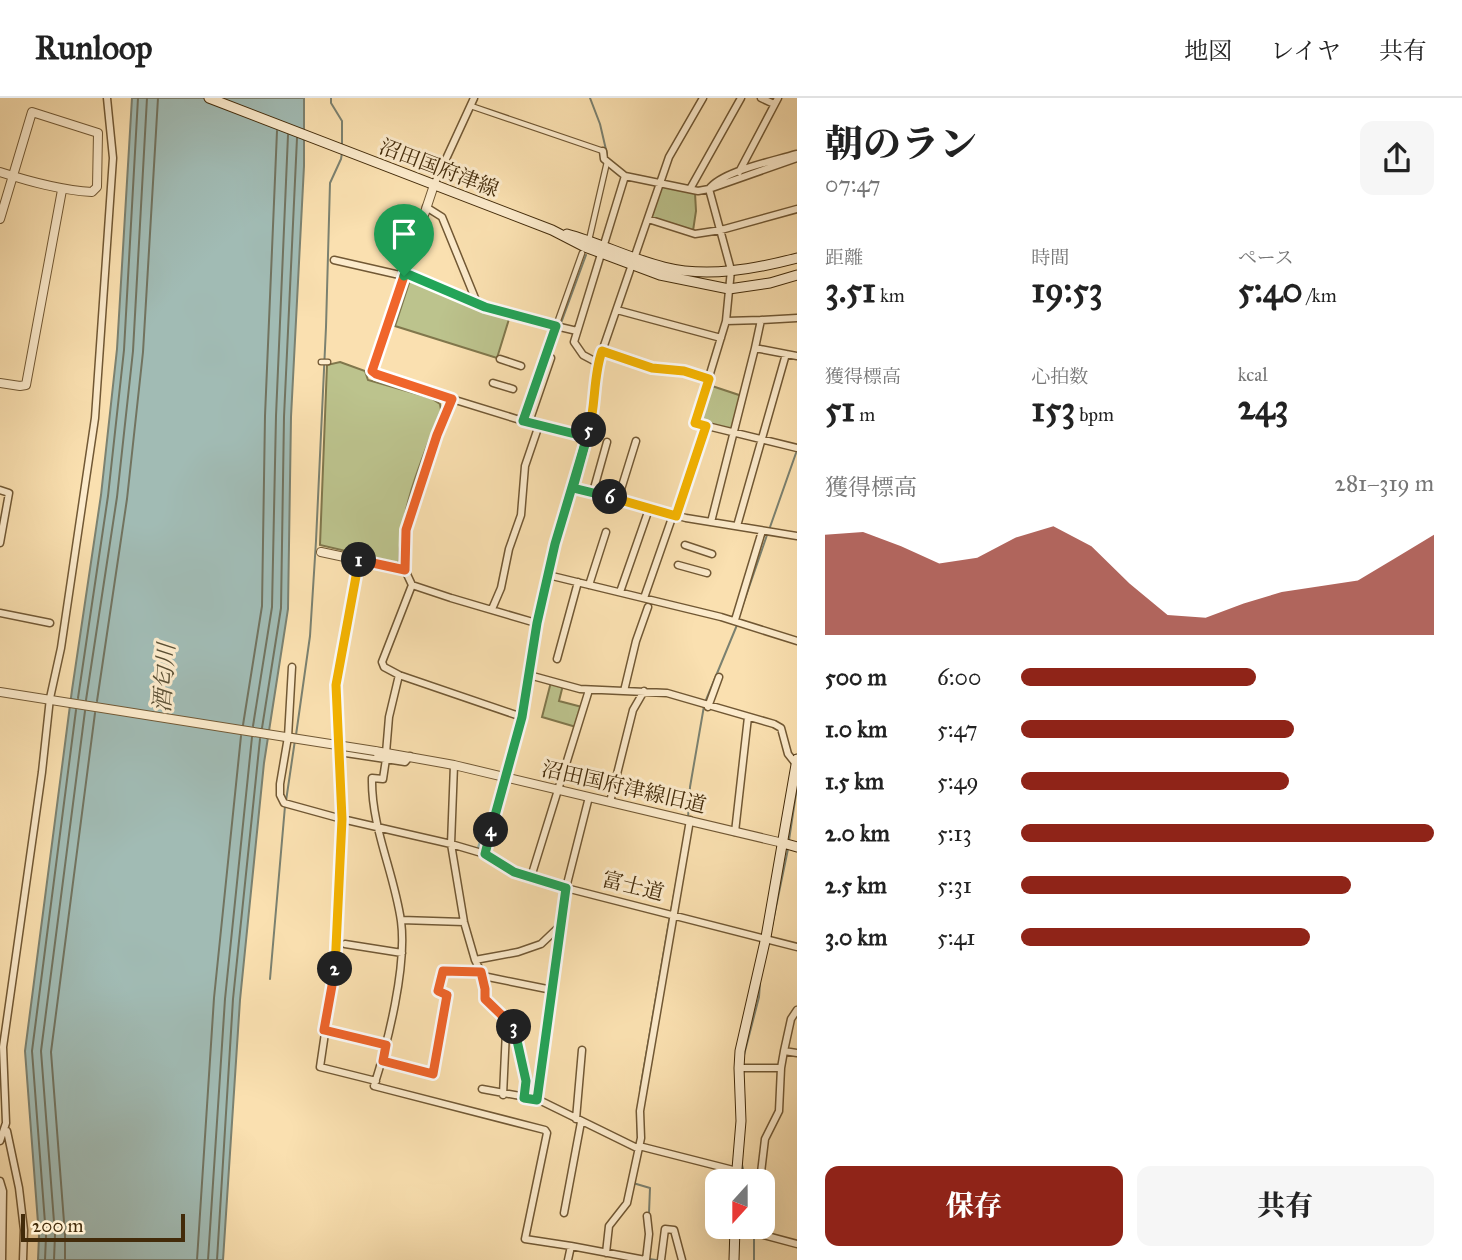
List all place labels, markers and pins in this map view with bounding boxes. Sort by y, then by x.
pin [374,204,434,276]
pin: 5 [572,412,606,448]
pin: 6 [592,480,628,514]
pin: 1 [342,542,376,578]
pin: 4 [474,812,508,848]
pin: 2 [318,952,352,986]
pin: 3 [496,1010,532,1044]

